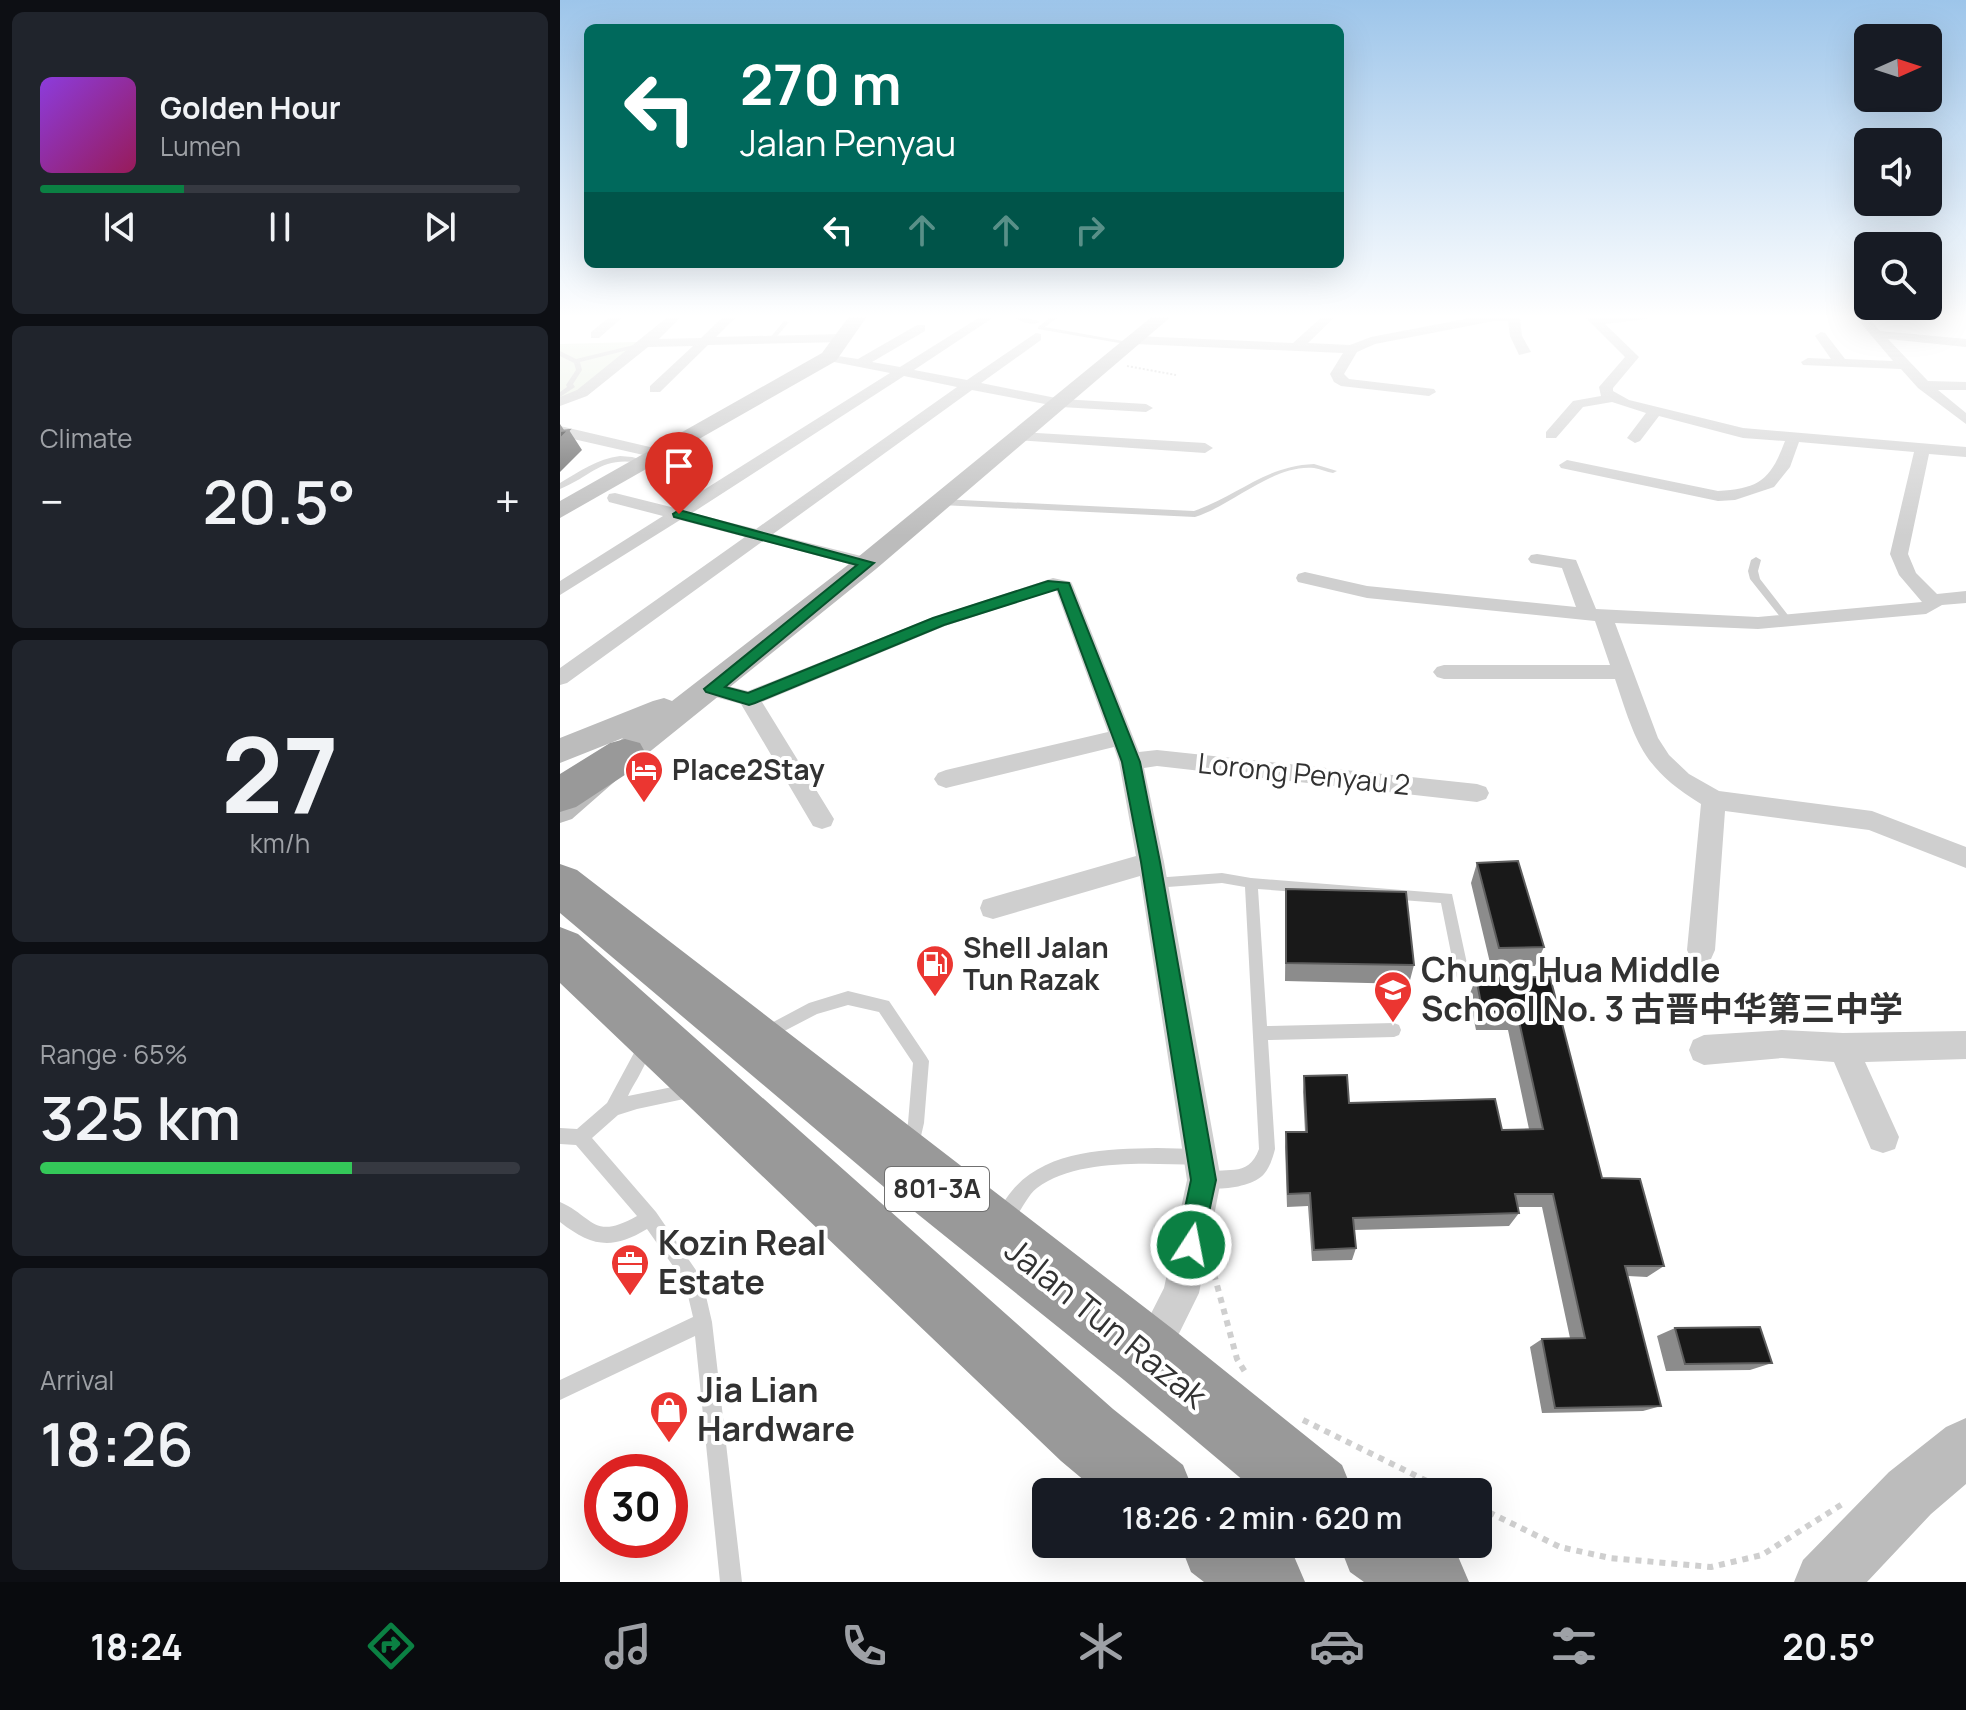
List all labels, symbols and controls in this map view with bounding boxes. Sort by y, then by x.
north arrow [1854,24,1942,112]
map controls [1854,24,1942,320]
text: 270 m [740,45,902,122]
icon: left [608,56,712,160]
text: Golden Hour [160,87,341,128]
text: Jalan Penyau [740,118,956,167]
text: Lumen [160,128,241,164]
button: sound [1854,128,1942,216]
icon: previous [98,205,142,249]
icon: pause [258,205,302,249]
icon: next [418,205,462,249]
icon: left [816,208,860,252]
icon: ahead [900,208,944,252]
icon: ahead [984,208,1028,252]
icon: right [1068,208,1112,252]
button: search [1854,232,1942,320]
text: Climate [40,420,132,456]
pin [645,432,713,514]
icon: arrive [657,444,701,488]
text: 20.5° [203,460,356,542]
text: − [40,471,64,531]
text: + [495,471,520,531]
text: 27 [221,702,339,844]
street label: Lorong Penyau 2 [1196,743,1412,803]
hotel icon: Place2Stay [623,749,665,804]
place label: Place2Stay [672,750,825,788]
text: km/h [250,825,310,861]
place label: Shell Jalan Tun Razak [963,928,1109,998]
fuel station icon: Shell Jalan Tun Razak [914,943,956,998]
place label: Chung Hua Middle School No. 3 古晋中华第三中学 [1421,946,1903,1031]
school or university icon: Chung Hua Middle School No. 3 古晋中华第三中学 [1372,969,1414,1024]
text: Range · 65% [40,1036,188,1072]
text: 325 km [40,1076,241,1158]
road number: 801-3A [885,1167,989,1211]
position arrow [1149,1203,1233,1287]
place label: Kozin Real Estate [658,1219,826,1304]
street label: Jalan Tun Razak [996,1227,1218,1419]
office icon: Kozin Real Estate [609,1242,651,1297]
text: Arrival [40,1362,114,1398]
place label: Jia Lian Hardware [697,1366,855,1451]
shop icon: Jia Lian Hardware [648,1389,690,1444]
text: 18:26 [40,1402,194,1484]
speed limit sign: 30 [584,1454,688,1558]
text: 18:26 · 2 min · 620 m [1122,1497,1402,1538]
icon: directions [363,1618,419,1674]
icon: music [600,1618,656,1674]
icon: phone [836,1618,892,1674]
icon: climate [1073,1618,1129,1674]
icon: car [1309,1618,1365,1674]
icon: filters [1546,1618,1602,1674]
text: 18:24 [90,1622,183,1671]
text: 20.5° [1782,1622,1876,1671]

